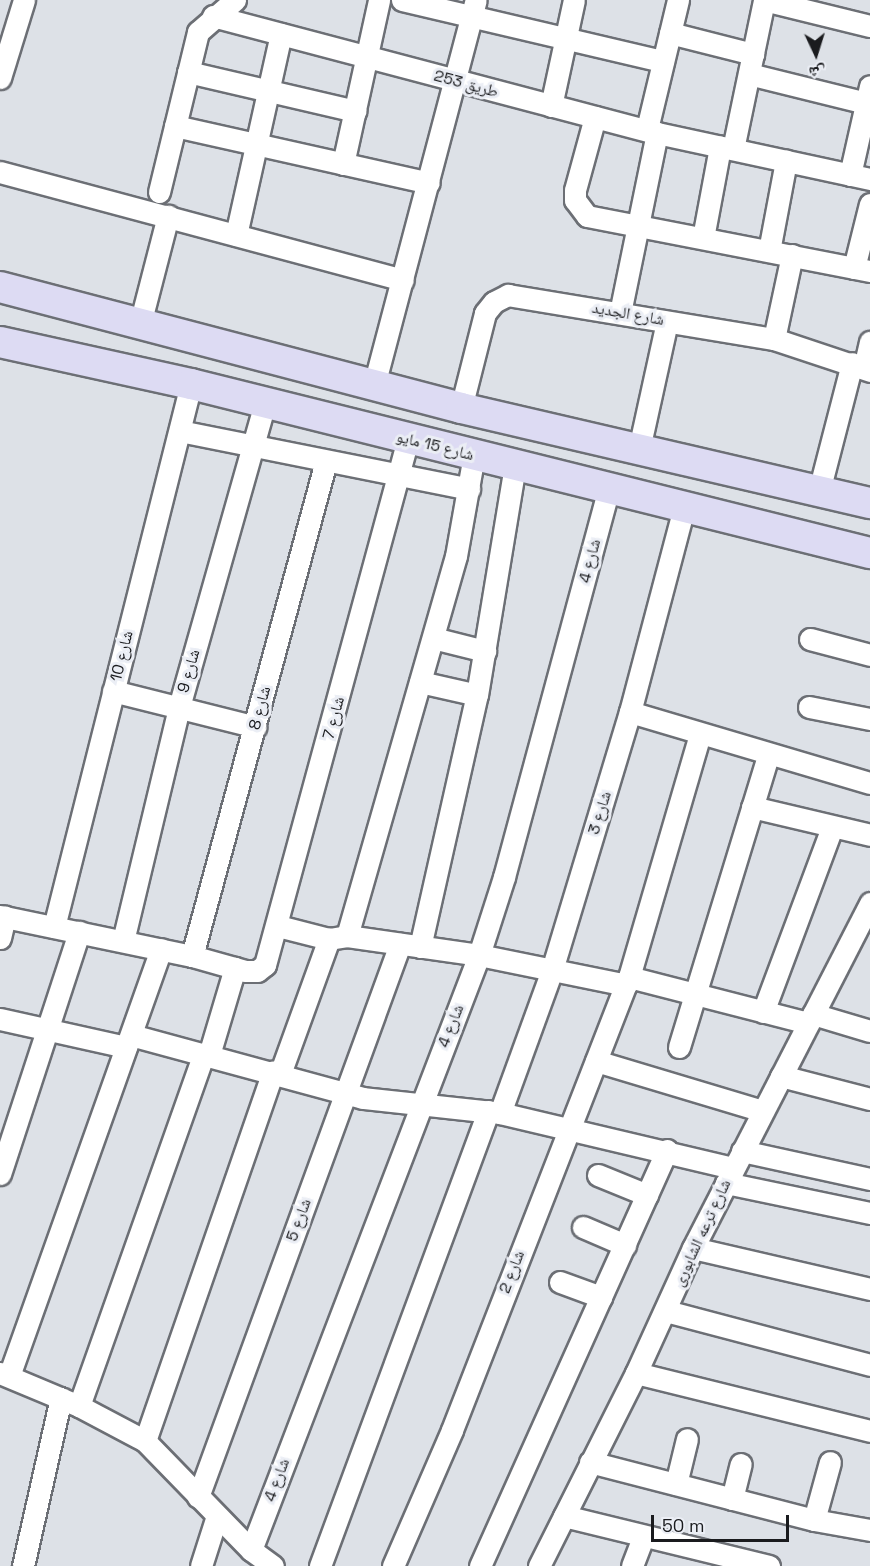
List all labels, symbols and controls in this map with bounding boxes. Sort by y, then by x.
north arrow [786,24,846,84]
text: ش [808,61,827,84]
street label: طريق 253 [432,66,500,102]
street label: شارع الجديد [590,298,666,330]
street label: شارع 15 مايو [394,427,476,465]
street label: شارع 4 [575,537,605,585]
street label: شارع 10 [106,629,138,683]
street label: شارع 9 [174,647,204,695]
street label: شارع 8 [245,684,275,732]
street label: شارع 7 [319,694,349,742]
street label: شارع 3 [584,789,616,837]
street label: شارع 4 [434,1002,468,1050]
street label: شارع ترعه الشابورى [669,1177,735,1289]
street label: شارع 5 [282,1196,316,1244]
street label: شارع 2 [495,1248,529,1296]
street label: شارع 4 [260,1456,294,1504]
scale bar [654,1503,792,1541]
text: 50 m [662,1514,704,1537]

